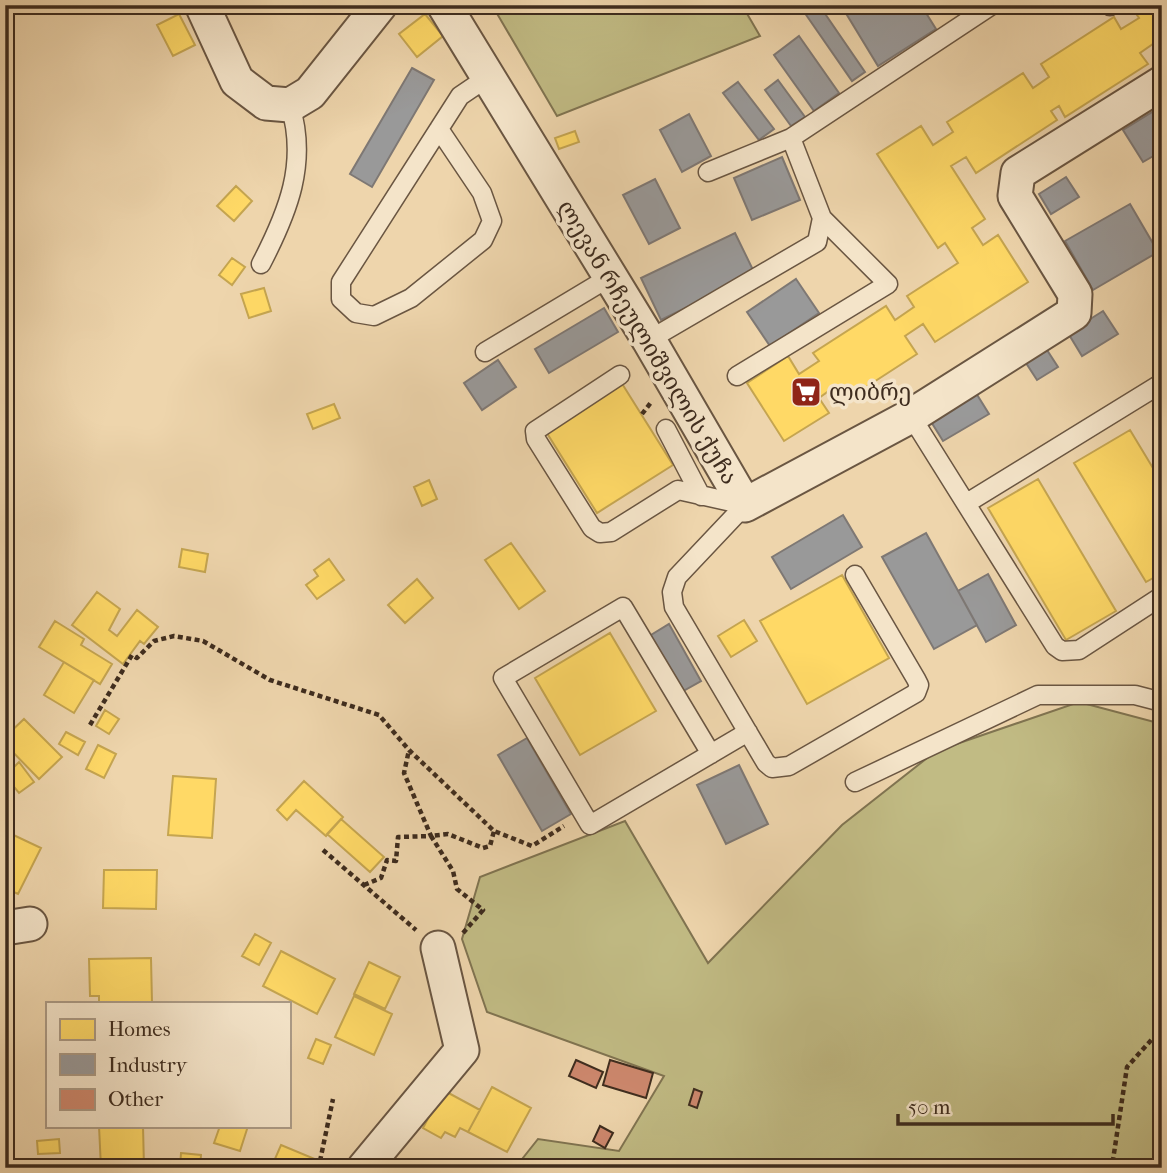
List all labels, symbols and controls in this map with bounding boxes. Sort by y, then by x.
street label: ლევან რჩეულიშვილის ქუჩა [552,195,743,489]
supermarket icon: ლიბრე [789,375,823,409]
place label: ლიბრე [829,379,912,406]
legend [46,1002,290,1128]
text: Homes [108,1017,171,1041]
text: Industry [108,1053,188,1077]
scale bar [898,1082,1113,1126]
text: Other [108,1087,163,1111]
text: 50 m [908,1095,951,1119]

